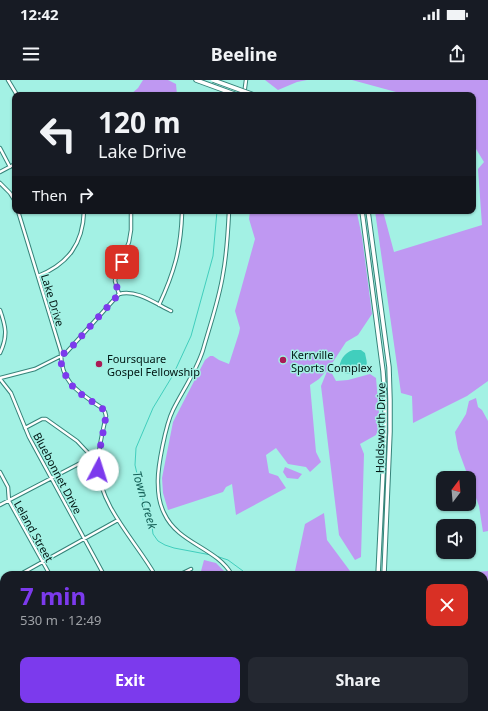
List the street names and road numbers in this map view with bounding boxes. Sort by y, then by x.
street label: Lake Drive [38,272,68,328]
street label: Holdsworth Drive [372,383,388,473]
street label: Bluebonnet Drive [30,430,86,516]
street label: Leland Street [11,498,57,564]

